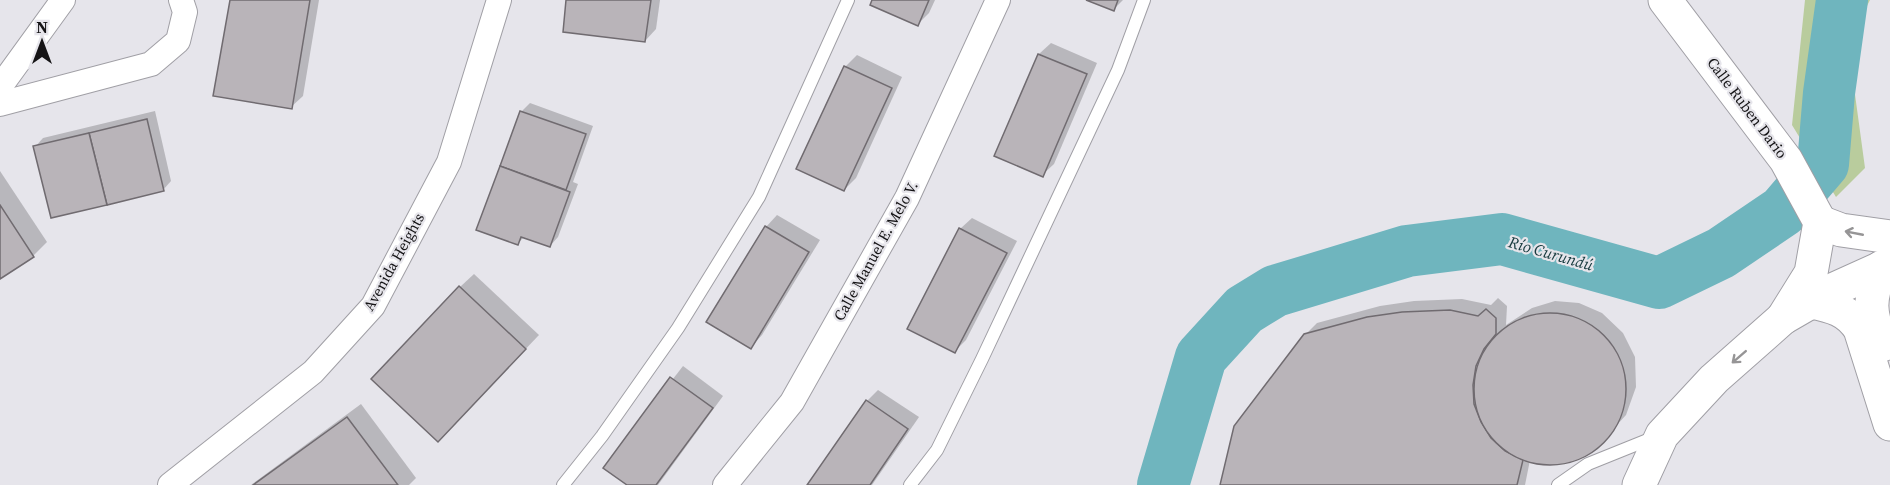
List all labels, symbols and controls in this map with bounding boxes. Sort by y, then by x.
north arrow [12,12,72,72]
text: N [36,16,48,38]
street label: Calle Ruben Dario [1702,53,1792,163]
street label: Calle Manuel E. Melo V. [828,177,923,325]
street label: Avenida Heights [358,209,429,314]
one-way arrow [1845,227,1864,238]
water label: Río Curundú [1505,230,1597,276]
one-way arrow [1731,350,1747,363]

